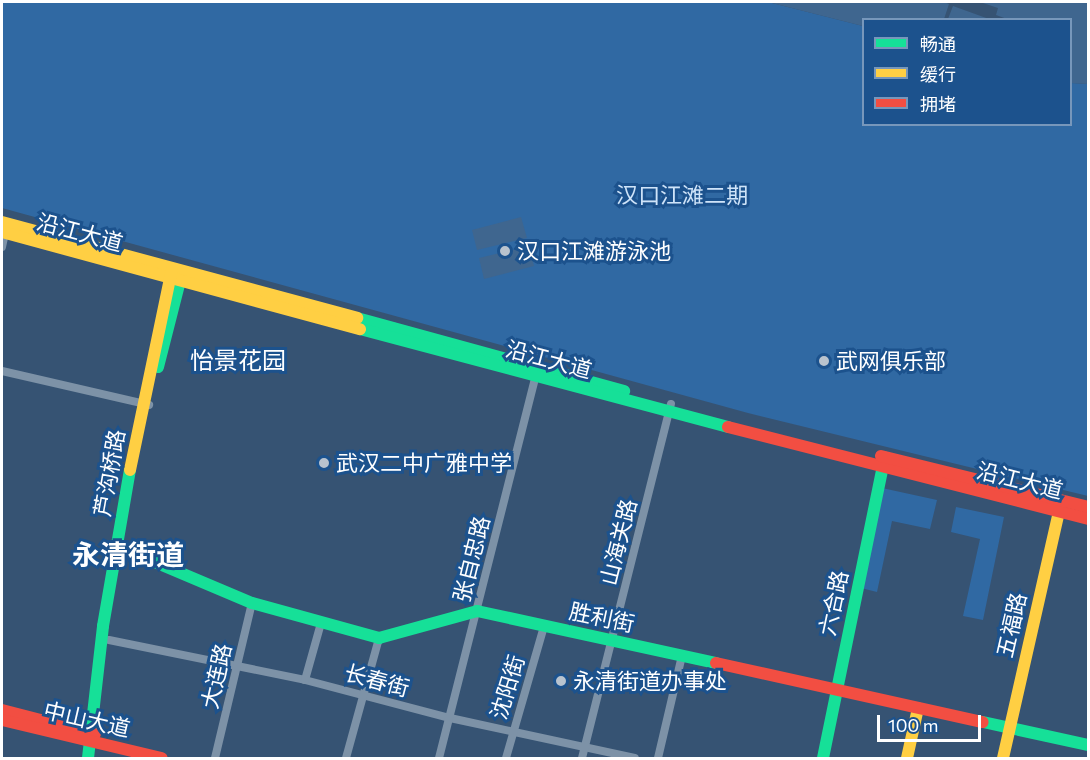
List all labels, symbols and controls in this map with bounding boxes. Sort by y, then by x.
legend [862,18,1072,126]
text: 畅通 [920,33,956,55]
text: 缓行 [920,63,956,85]
text: 拥堵 [920,93,956,115]
park label: 汉口江滩二期 [616,182,748,208]
street label: 沿江大道 [34,208,126,256]
place label: 汉口江滩游泳池 [517,238,671,264]
marker: 汉口江滩游泳池 [498,244,512,258]
street label: 沿江大道 [503,335,595,383]
district label: 怡景花园 [190,346,286,374]
place label: 武网俱乐部 [836,348,946,374]
marker: 武网俱乐部 [817,354,831,368]
street label: 芦沟桥路 [88,427,130,519]
place label: 武汉二中广雅中学 [336,450,512,476]
marker: 武汉二中广雅中学 [317,456,331,470]
street label: 沿江大道 [974,457,1066,503]
street label: 山海关路 [595,496,641,588]
street label: 张自忠路 [448,513,494,605]
district label: 永清街道 [72,537,184,571]
street label: 六合路 [813,568,853,638]
street label: 五福路 [991,590,1031,660]
street label: 胜利街 [567,597,637,637]
street label: 大连路 [196,641,236,711]
street label: 沈阳街 [485,652,529,722]
street label: 长春街 [342,659,412,701]
place label: 永清街道办事处 [573,668,727,694]
marker: 永清街道办事处 [554,674,568,688]
street label: 中山大道 [41,696,133,742]
scale bar [880,703,984,741]
text: 100 m [888,714,938,736]

